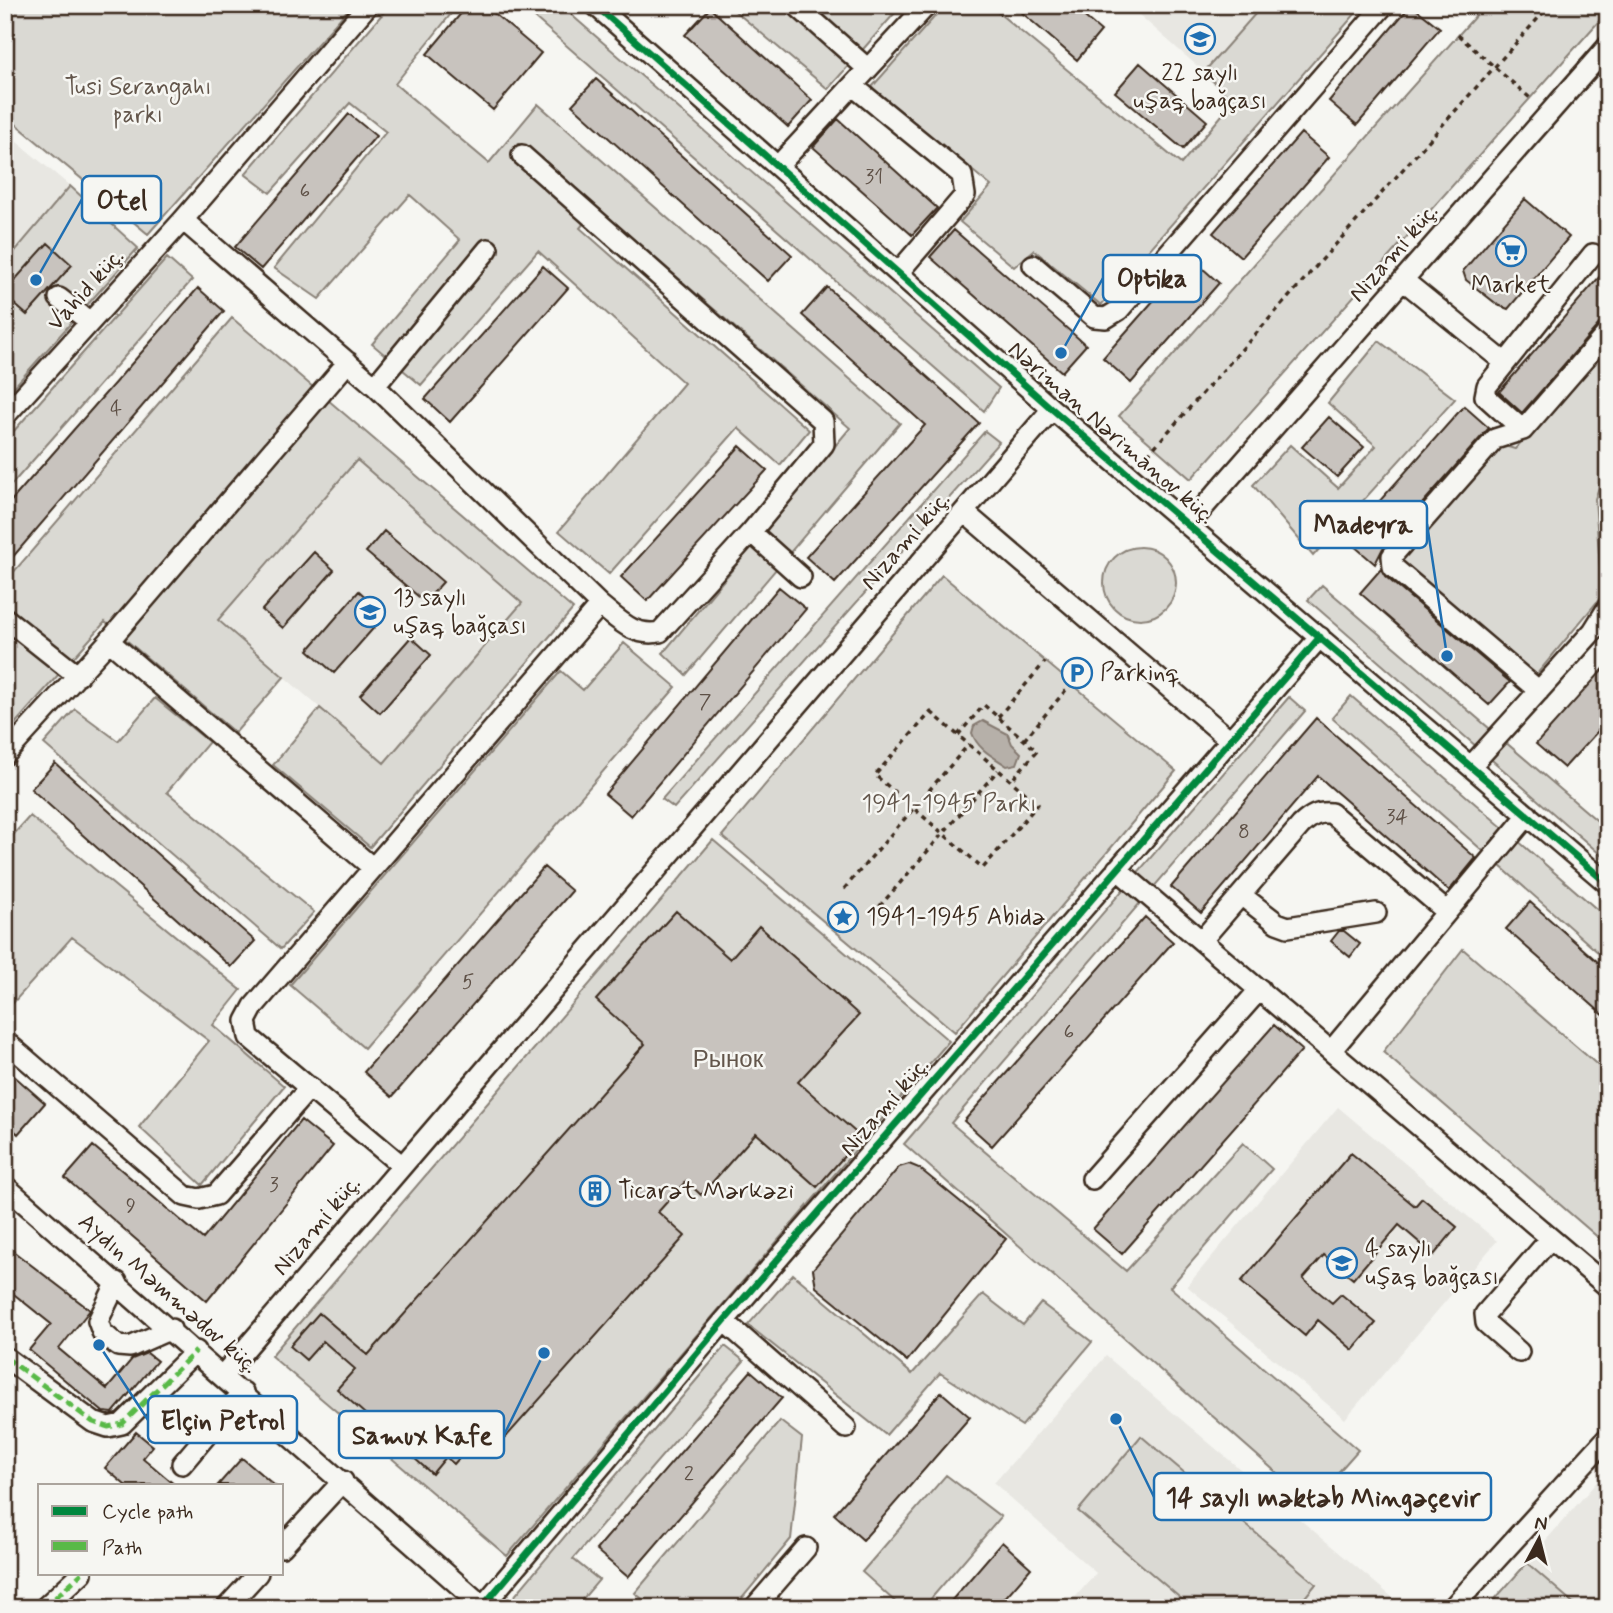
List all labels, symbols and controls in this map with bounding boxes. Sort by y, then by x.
school or university icon: 22 saylı uşaq bağçası [1183,22,1217,56]
place label: 22 saylı uşaq bağçası [1133,58,1267,117]
park label: Tusi Serangahı parkı [64,72,212,131]
house number: 31 [865,163,883,191]
callout: Otel [82,176,161,223]
house number: 6 [300,177,310,205]
text: Otel [97,185,147,219]
street label: Nizami küç. [1342,197,1446,309]
supermarket icon: Market [1494,234,1528,268]
street label: Vahid küç. [40,242,132,338]
callout: Optika [1103,255,1201,302]
text: Optika [1117,263,1187,297]
place label: Market [1471,270,1551,301]
street label: Nəriman Nərimanov küç. [1001,334,1221,532]
house number: 4 [110,395,122,423]
street label: Nizami küç. [854,485,958,597]
callout: Madeyra [1300,501,1427,548]
text: Madeyra [1314,509,1414,543]
place label: 13 saylı uşaq bağçası [393,583,527,642]
school or university icon: 13 saylı uşaq bağçası [353,595,387,629]
parking icon: Parkinq [1060,656,1094,690]
place label: Parkinq [1100,658,1179,689]
house number: 7 [699,688,712,716]
park label: 1941-1945 Parkı [861,789,1037,820]
house number: 34 [1386,803,1408,831]
house number: 8 [1238,818,1250,846]
place icon: 1941-1945 Abidə [826,900,860,934]
place label: 1941-1945 Abidə [866,902,1046,933]
house number: 5 [462,968,474,996]
house number: 6 [1064,1018,1074,1046]
park label: Рынок [693,1045,764,1076]
street label: Nizami küç. [833,1051,937,1163]
street label: Nizami küç. [266,1169,368,1283]
house number: 3 [269,1171,279,1199]
building icon: Ticarət Mərkəzi [578,1174,612,1208]
place label: Ticarət Mərkəzi [618,1176,794,1207]
house number: 9 [126,1192,136,1220]
street label: Aydın Məmmədov küç. [71,1207,265,1381]
place label: 4 saylı uşaq bağçası [1365,1234,1499,1293]
school or university icon: 4 saylı uşaq bağçası [1325,1246,1359,1280]
callout: Elçin Petrol [148,1396,297,1443]
text: Elçin Petrol [161,1405,285,1439]
callout: Samux Kafe [339,1411,504,1458]
text: Samux Kafe [352,1420,492,1454]
house number: 2 [684,1460,694,1488]
callout: 14 saylı məktəb Mingəçevir [1154,1473,1491,1520]
text: 14 saylı məktəb Mingəçevir [1166,1482,1482,1517]
legend [38,1484,284,1574]
text: Cycle path [102,1498,193,1526]
north arrow [1504,1504,1574,1574]
text: N [1533,1510,1549,1537]
text: Path [102,1534,142,1562]

